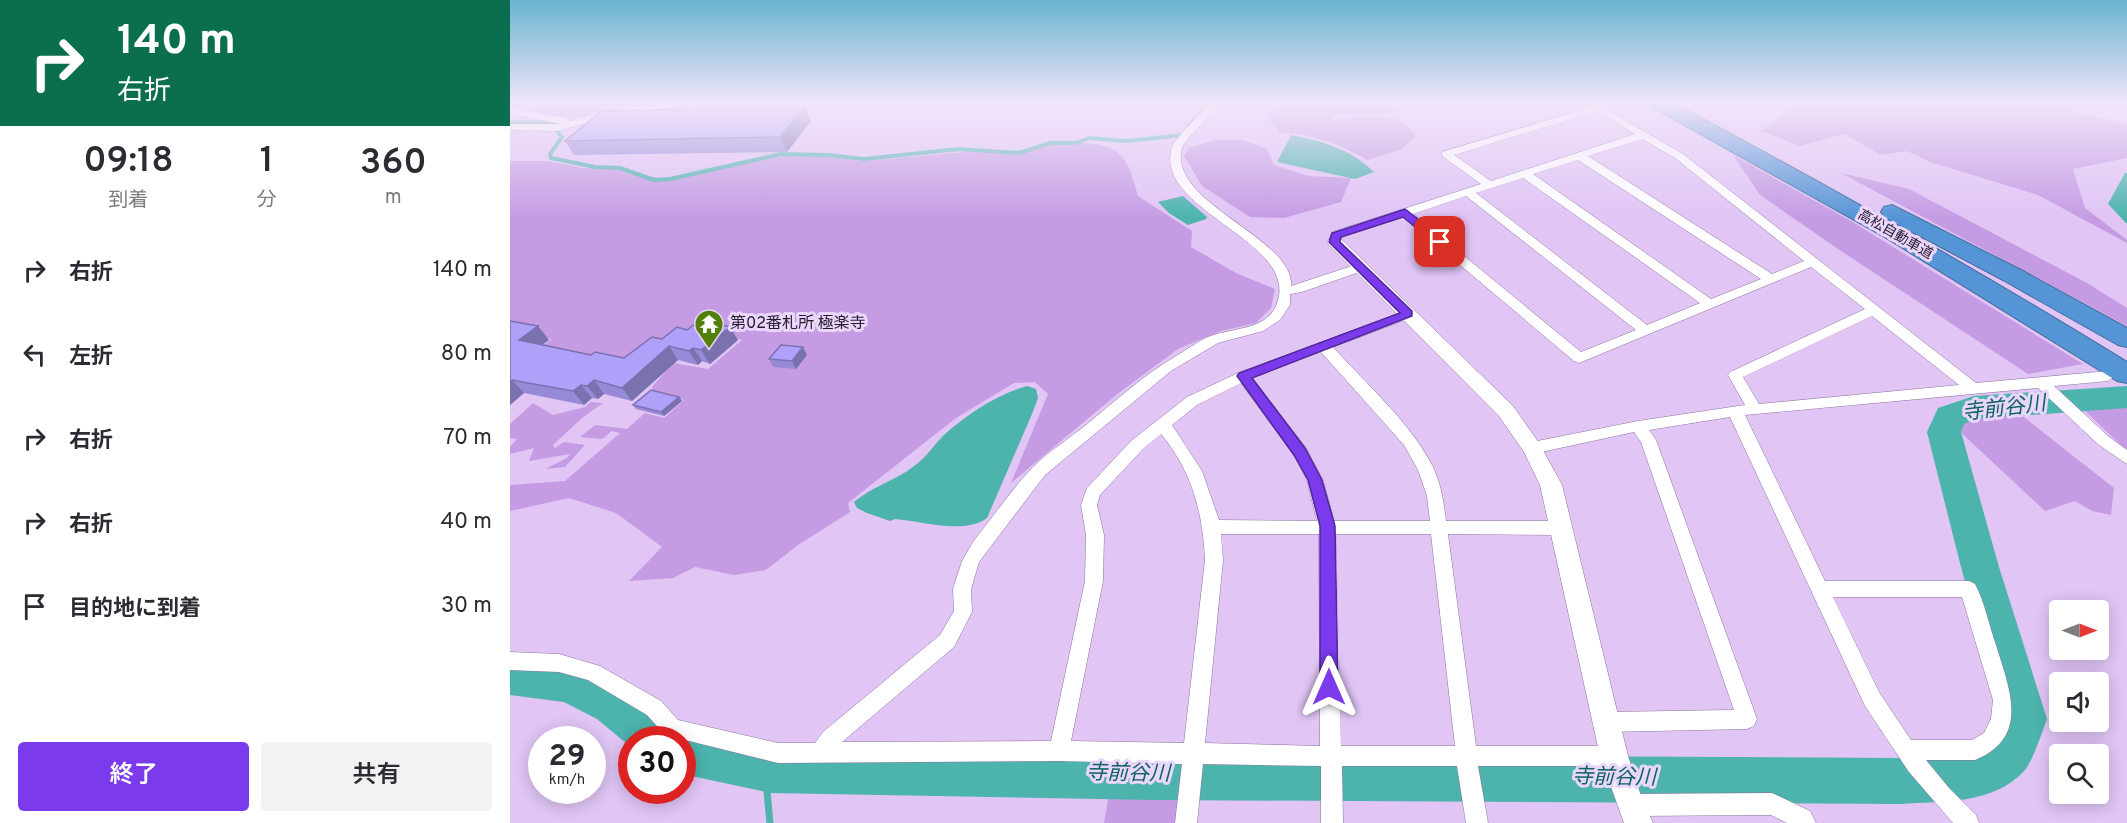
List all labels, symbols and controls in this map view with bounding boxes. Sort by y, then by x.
text: 140 m [117,16,236,69]
icon: right [18,24,96,102]
text: 右折 [117,75,171,109]
text: 09:18 [83,139,174,185]
text: 1 [260,139,274,185]
text: 360 [360,141,427,187]
text: m [385,185,402,211]
text: 到着 [108,188,148,214]
text: 分 [257,188,277,214]
street label: 高松自動車道 [1854,207,1936,263]
pin [1414,216,1465,267]
icon: arrive [1423,225,1456,258]
icon: right [18,254,51,287]
text: 140 m [433,257,492,284]
text: 右折 [69,260,113,287]
temple icon: 第02番札所 極楽寺 [693,308,725,350]
place label: 第02番札所 極楽寺 [730,314,866,334]
icon: left [18,338,51,371]
text: 80 m [441,341,492,368]
text: 左折 [69,344,113,371]
water label: 寺前谷川 [1961,390,2049,428]
icon: right [18,422,51,455]
text: 70 m [443,425,492,452]
text: 右折 [69,428,113,455]
icon: right [18,506,51,539]
text: 40 m [440,509,492,536]
text: 右折 [69,512,113,539]
icon: arrive [18,590,51,623]
text: 30 m [441,593,492,620]
text: 目的地に到着 [69,596,201,623]
north arrow [2049,600,2109,660]
map controls [2049,600,2109,804]
position arrow [1297,655,1361,719]
button: sound [2049,672,2109,732]
speed limit sign: 30 [618,726,696,804]
text: 29 [549,739,585,776]
button: 終了 [18,742,249,811]
button: 共有 [261,742,492,811]
button: search [2049,744,2109,804]
water label: 寺前谷川 [1086,760,1172,788]
water label: 寺前谷川 [1572,764,1658,792]
text: km/h [549,771,585,790]

